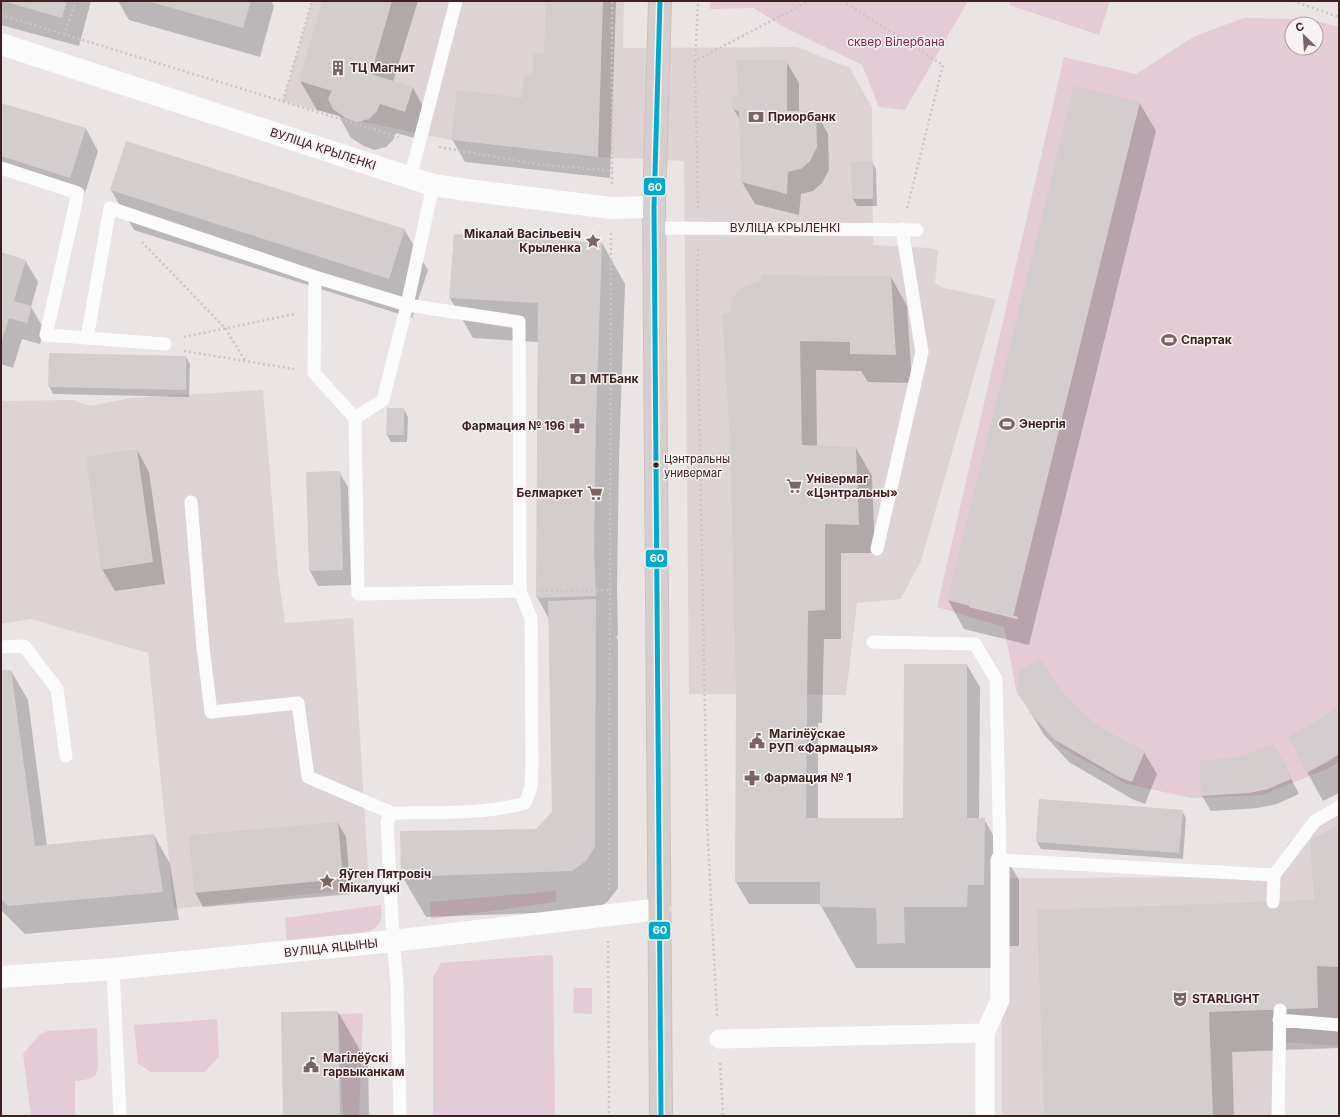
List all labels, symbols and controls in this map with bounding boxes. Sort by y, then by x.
north arrow [1284,16,1324,56]
text: С [1293,19,1306,35]
park label: сквер Вілербана [847,34,945,49]
building icon: ТЦ Магнит [329,59,347,77]
place label: ТЦ Магнит [350,60,415,75]
bank icon: Приорбанк [747,108,765,126]
place label: Приорбанк [768,109,836,124]
street label: ВУЛІЦА КРЫЛЕНКІ [268,124,378,173]
line badge: 60 [643,177,666,196]
text: 60 [648,180,662,194]
street label: ВУЛІЦА КРЫЛЕНКІ [730,220,840,235]
place label: Мікалай Васільевіч Крыленка [464,226,581,255]
place icon: Мікалай Васільевіч Крыленка [584,232,602,250]
sports icon: Спартак [1160,331,1178,349]
place label: Спартак [1181,332,1232,347]
bank icon: МТБанк [569,370,587,388]
place label: МТБанк [590,371,638,386]
sports icon: Энергія [998,415,1016,433]
place label: Энергія [1019,416,1066,431]
pharmacy icon: Фармация № 196 [568,417,586,435]
place label: Фармация № 196 [462,418,565,433]
place label: Цэнтральны универмаг [664,452,730,480]
marker: Цэнтральны универмаг [651,460,661,470]
place label: Універмаг «Цэнтральны» [806,471,898,500]
supermarket icon: Універмаг «Цэнтральны» [785,477,803,495]
supermarket icon: Белмаркет [586,484,604,502]
place label: Белмаркет [517,485,583,500]
line badge: 60 [645,549,668,568]
text: 60 [650,551,664,565]
place label: Магілёўскае РУП «Фармацыя» [769,726,879,755]
public building icon: Магілёўскае РУП «Фармацыя» [748,732,766,750]
pharmacy icon: Фармация № 1 [743,769,761,787]
place label: Фармация № 1 [764,770,852,785]
place label: Яўген Пятровіч Мікалуцкі [339,866,431,895]
place icon: Яўген Пятровіч Мікалуцкі [318,872,336,890]
line badge: 60 [648,921,671,940]
text: 60 [653,923,667,937]
street label: ВУЛІЦА ЯЦЫНЫ [283,935,379,960]
theatre icon: STARLIGHT [1171,990,1189,1008]
place label: STARLIGHT [1192,991,1260,1006]
place label: Магілёўскі гарвыканкам [323,1050,405,1079]
public building icon: Магілёўскі гарвыканкам [302,1056,320,1074]

